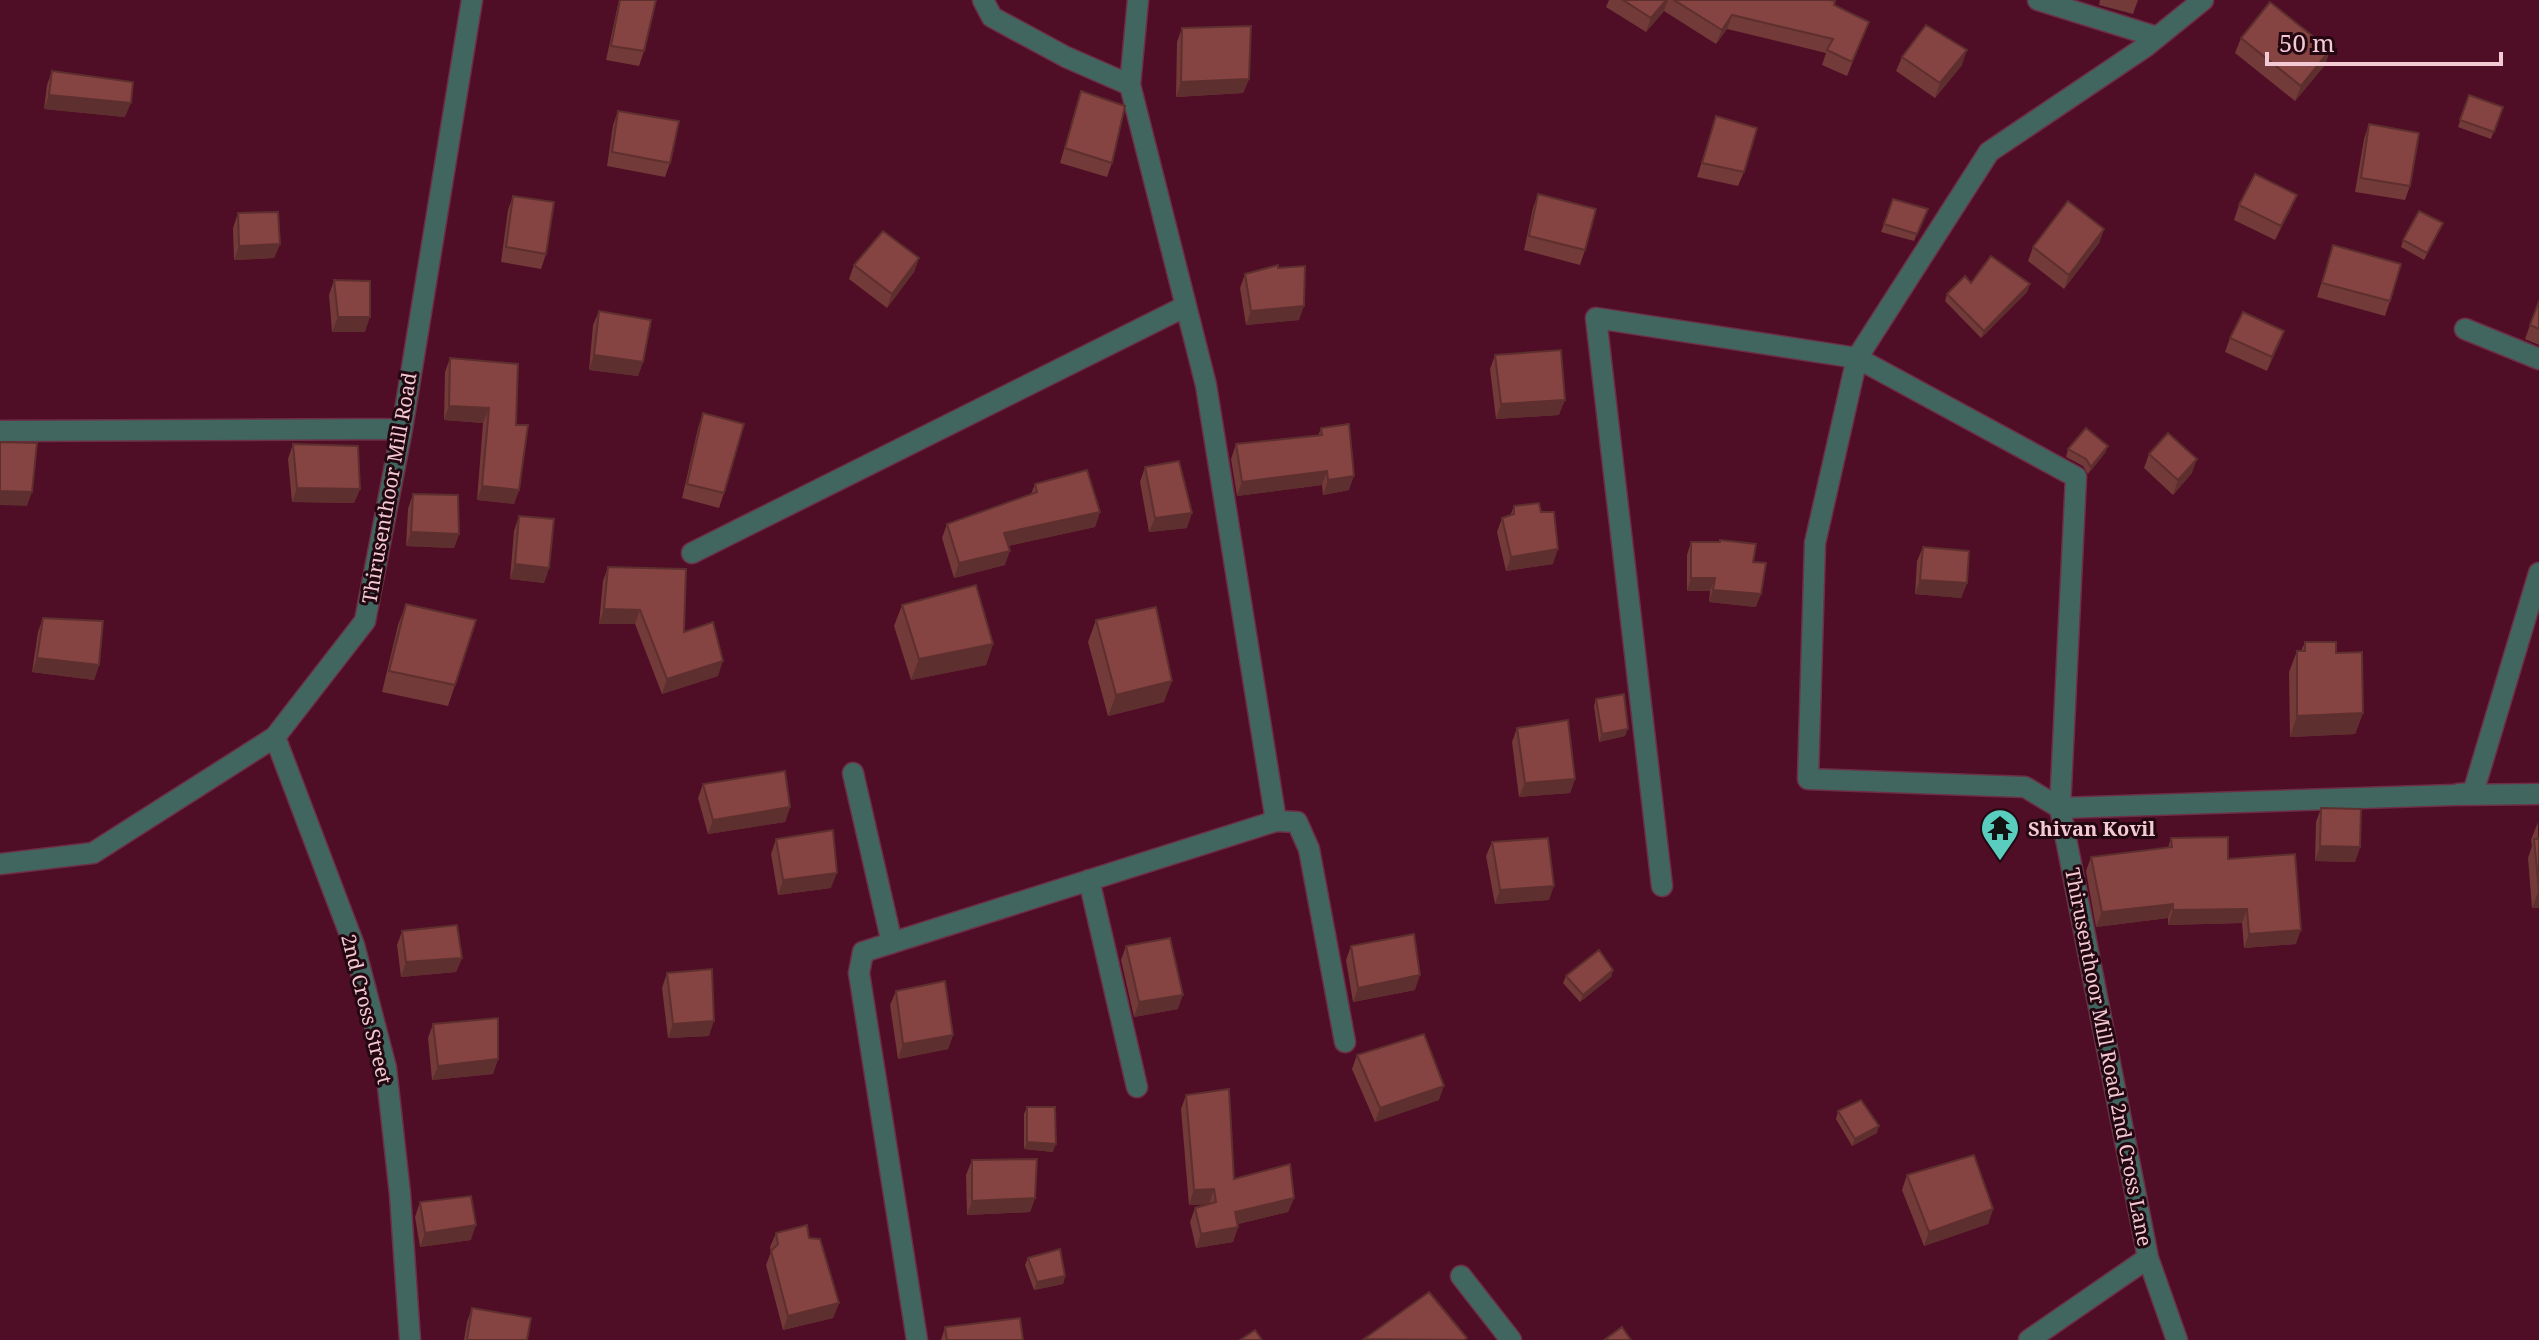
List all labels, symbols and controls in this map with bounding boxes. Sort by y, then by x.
scale bar [2267,16,2501,66]
text: 50 m [2279,26,2335,59]
street label: Thirusenthoor Mill Road [355,370,423,606]
temple icon: Shivan Kovil [1979,807,2021,862]
place label: Shivan Kovil [2028,815,2155,842]
street label: Thirusenthoor Mill Road 2nd Cross Lane [2059,865,2159,1249]
street label: 2nd Cross Street [335,931,399,1087]

